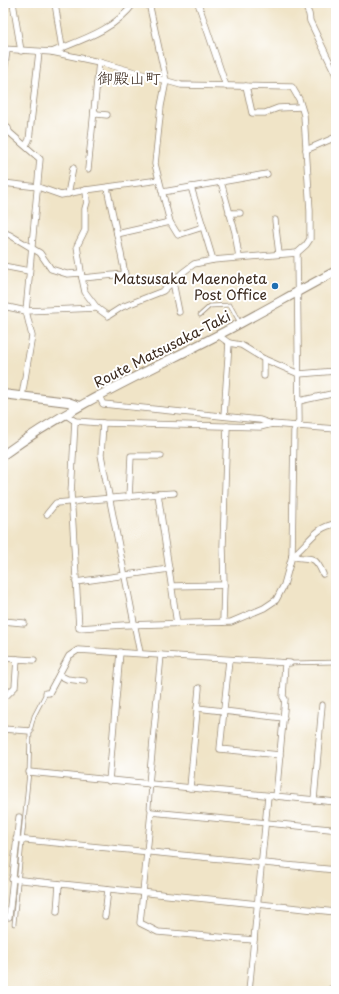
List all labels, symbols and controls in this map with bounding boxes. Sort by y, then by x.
district label: 御殿山町 [97,65,161,89]
place label: Matsusaka Maenoheta Post Office [113,268,267,305]
marker: Matsusaka Maenoheta Post Office [270,281,280,291]
street label: Route Matsusaka-Taki [90,305,234,393]

